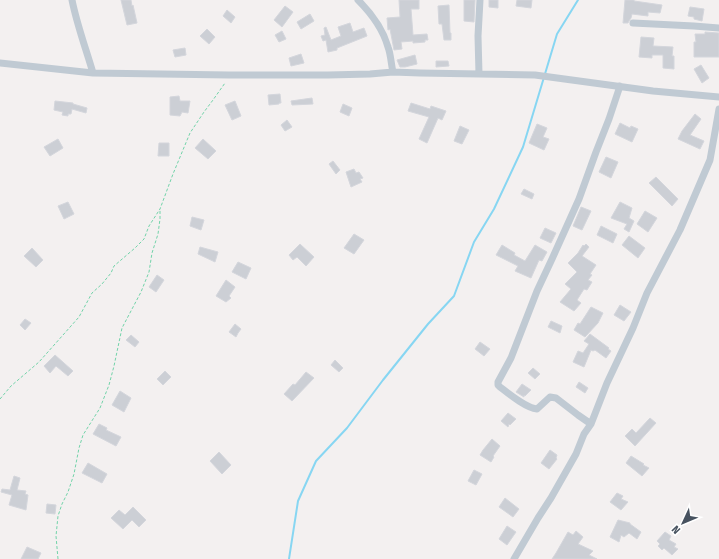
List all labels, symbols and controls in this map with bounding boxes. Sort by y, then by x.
north arrow [663,503,703,543]
text: N [669,523,683,536]

